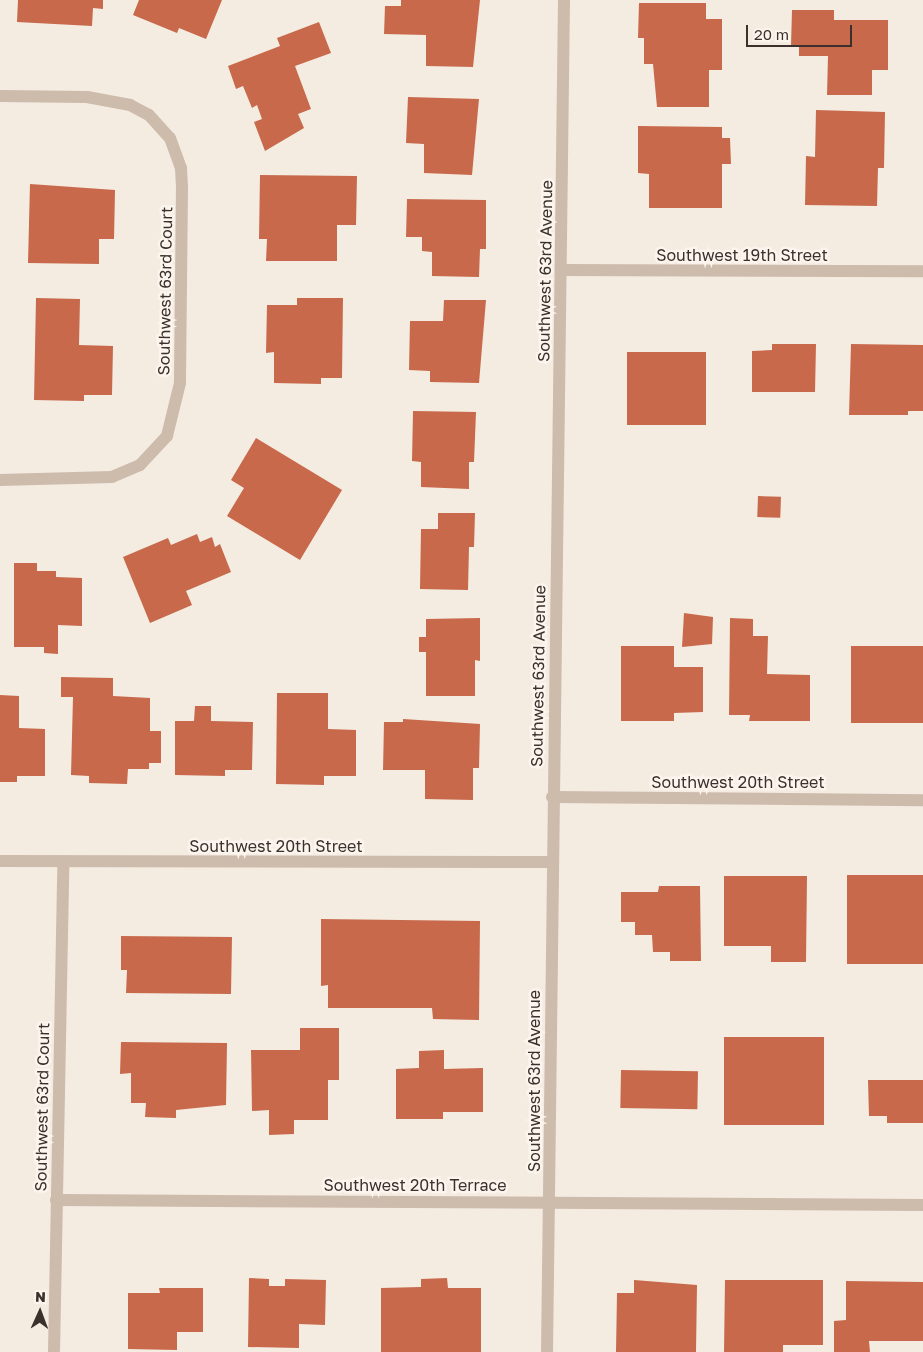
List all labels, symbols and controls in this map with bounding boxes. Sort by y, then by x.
scale bar [748,15,854,47]
text: 20 m [754,25,789,43]
street label: Southwest 63rd Avenue [534,180,556,362]
street label: Southwest 63rd Court [154,207,176,375]
street label: Southwest 19th Street [656,245,828,265]
street label: Southwest 63rd Avenue [527,585,549,767]
street label: Southwest 20th Street [651,772,825,792]
street label: Southwest 20th Street [189,836,363,856]
street label: Southwest 63rd Avenue [524,990,544,1172]
street label: Southwest 63rd Court [31,1023,53,1191]
street label: Southwest 20th Terrace [323,1175,507,1195]
north arrow [15,1287,65,1337]
text: N [35,1288,46,1305]

